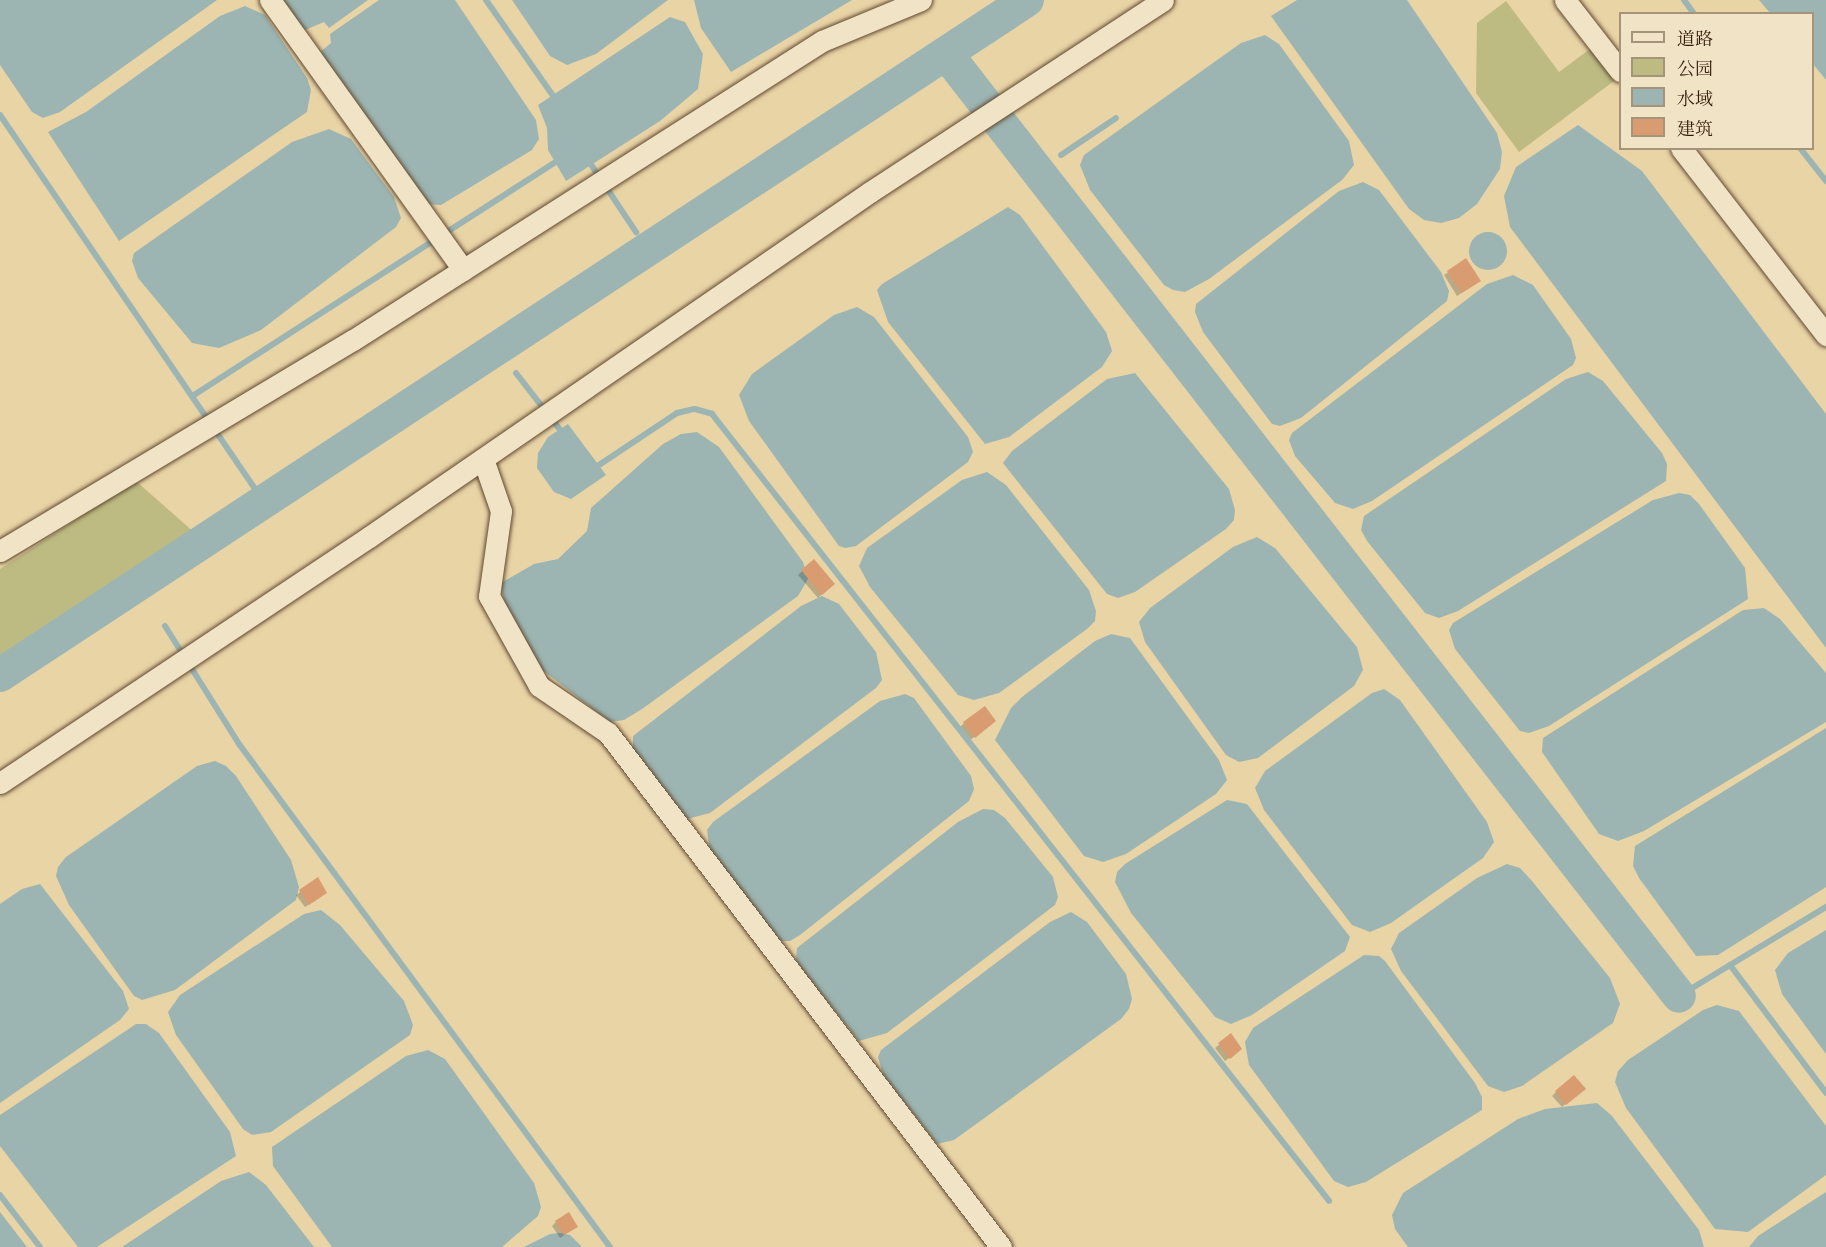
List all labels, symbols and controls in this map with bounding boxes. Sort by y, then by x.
legend [1619,12,1814,150]
text: 道路 [1677,29,1713,51]
text: 公园 [1677,59,1713,81]
text: 水域 [1677,89,1713,111]
text: 建筑 [1677,119,1713,141]

